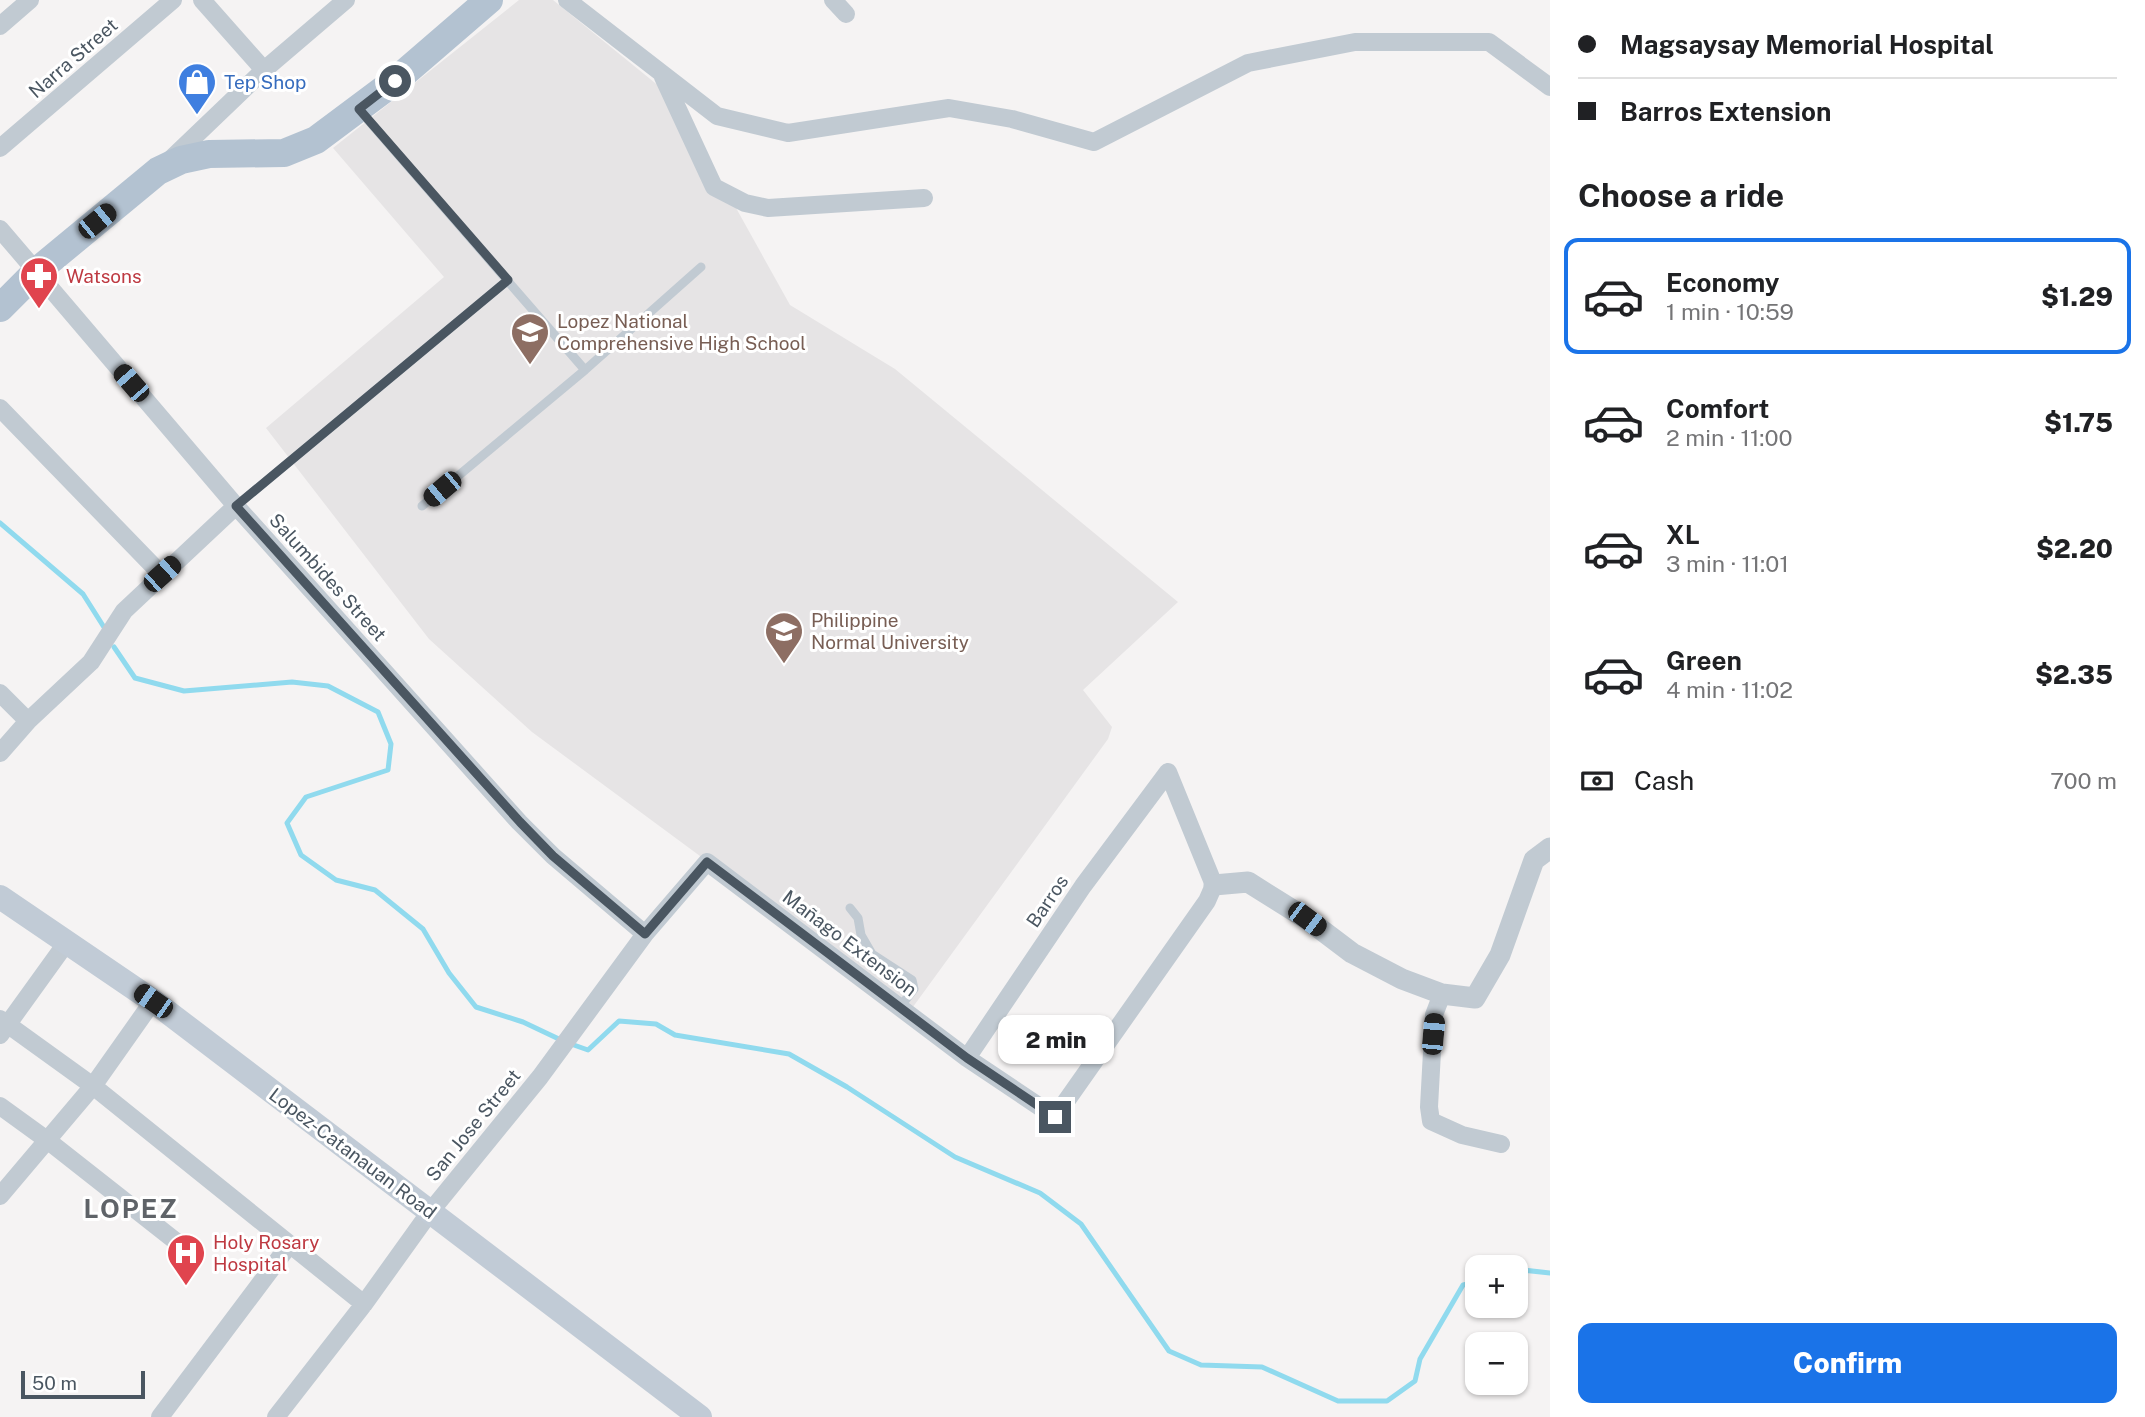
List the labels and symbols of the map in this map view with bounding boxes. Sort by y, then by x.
street label: Narra Street [24,14,122,102]
shop icon: Tep Shop [176,61,218,116]
route start [379,65,411,97]
place label: Tep Shop [224,71,306,93]
car [75,200,120,242]
pharmacy icon: Watsons [18,255,60,310]
place label: Watsons [66,265,142,287]
place label: Lopez National Comprehensive High School [557,310,806,354]
school or university icon: Lopez National Comprehensive High School [509,311,551,366]
car [110,360,153,406]
car [420,467,465,511]
street label: Salumbides Street [265,509,391,645]
car [140,552,185,596]
place label: Philippine Normal University [811,609,969,653]
school or university icon: Philippine Normal University [763,610,805,665]
street label: Barros [1022,871,1072,931]
street label: Mañago Extension [779,885,921,1001]
car [1284,898,1331,940]
car [130,980,177,1022]
car [1421,1012,1446,1056]
callout: 2 min [997,1016,1113,1064]
street label: San Jose Street [421,1065,525,1185]
street label: Lopez-Catanauan Road [265,1083,441,1223]
route end [1039,1101,1071,1133]
district label: LOPEZ [83,1193,179,1224]
place label: Holy Rosary Hospital [213,1231,319,1275]
hospital icon: Holy Rosary Hospital [165,1232,207,1287]
scale bar [21,1368,145,1400]

